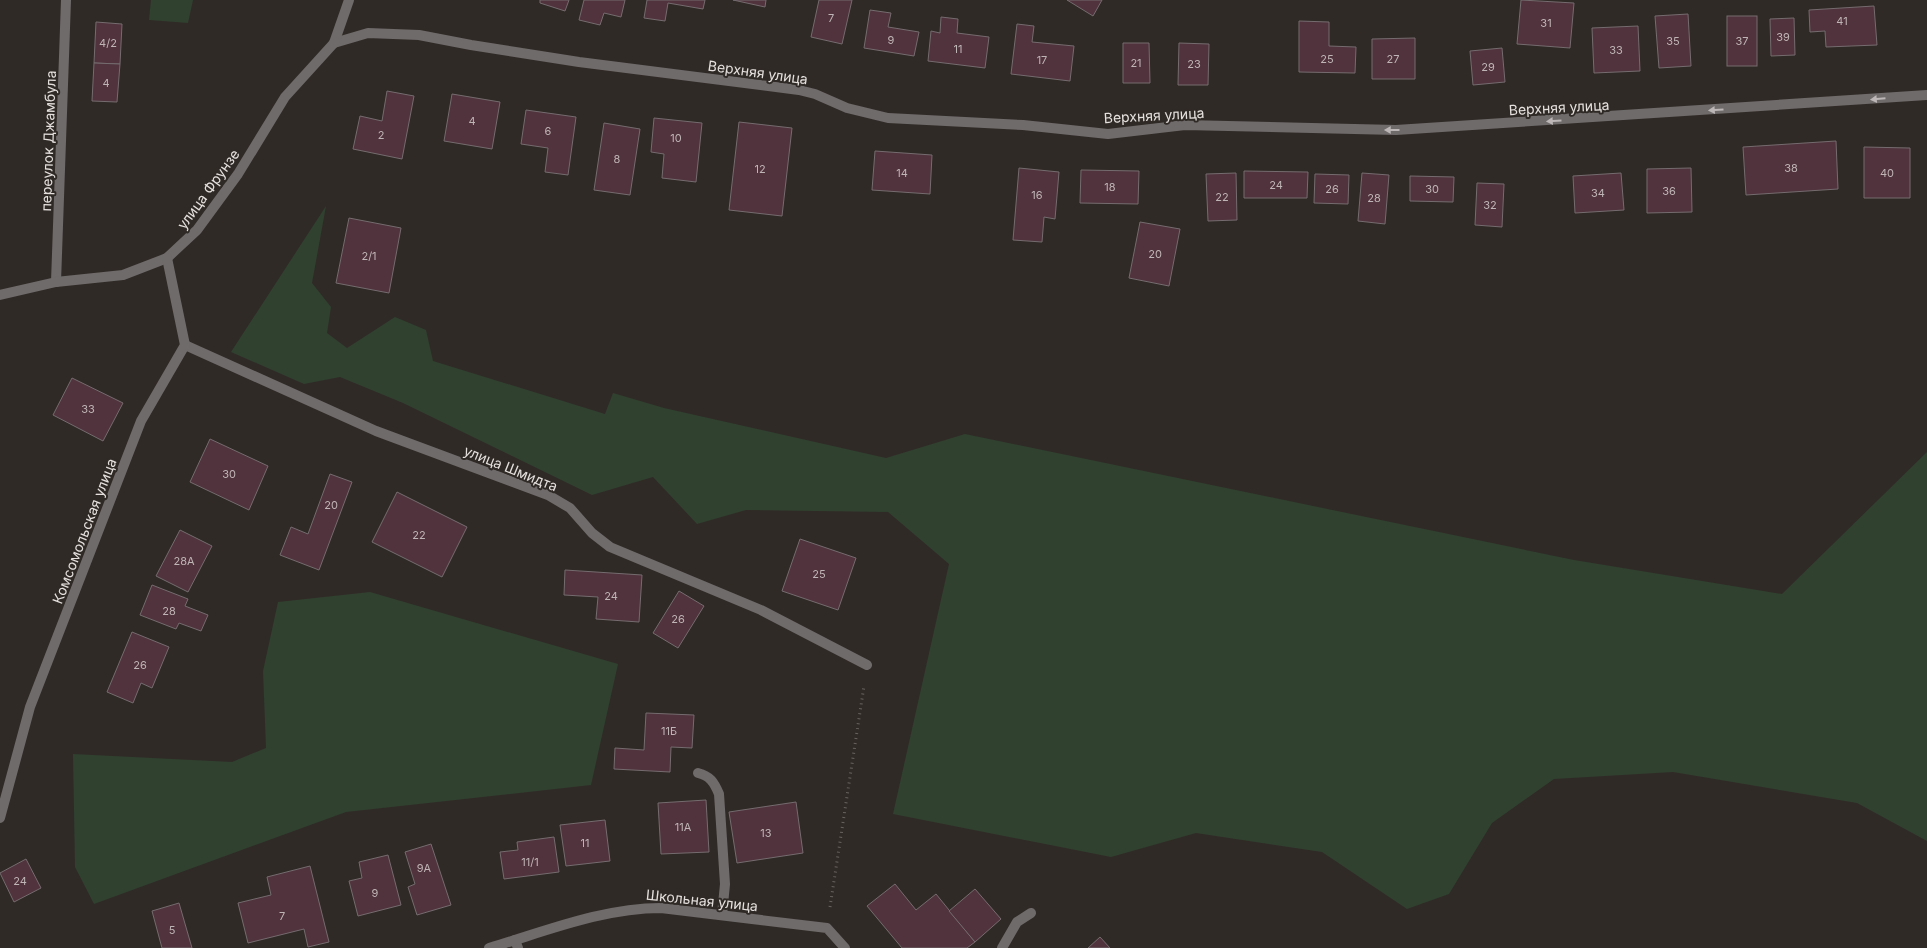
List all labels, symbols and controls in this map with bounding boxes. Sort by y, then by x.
house number: 7 [828,11,834,25]
house number: 41 [1836,14,1848,28]
house number: 31 [1540,16,1552,30]
house number: 39 [1776,30,1790,44]
house number: 9 [888,33,895,47]
house number: 35 [1666,34,1680,48]
house number: 37 [1735,34,1749,48]
house number: 4/2 [99,36,117,50]
house number: 11 [954,42,962,56]
house number: 33 [1609,43,1623,57]
house number: 25 [1320,52,1334,66]
house number: 27 [1387,52,1399,66]
house number: 17 [1037,53,1047,67]
house number: 21 [1130,56,1142,70]
street label: Верхняя улица [707,57,809,87]
house number: 23 [1187,57,1201,71]
house number: 29 [1481,60,1495,74]
street label: переулок Джамбула [37,70,59,212]
house number: 4 [102,76,110,90]
one-way arrow [1870,95,1886,103]
street label: Верхняя улица [1508,96,1610,118]
street label: Верхняя улица [1103,104,1205,126]
one-way arrow [1708,106,1724,114]
house number: 4 [468,114,476,128]
one-way arrow [1546,117,1562,125]
house number: 6 [545,124,552,138]
one-way arrow [1384,126,1400,134]
house number: 2 [378,128,384,142]
house number: 10 [670,131,682,145]
street label: улица Фрунзе [173,146,243,232]
house number: 8 [614,152,621,166]
house number: 38 [1784,161,1798,175]
house number: 12 [754,162,766,176]
house number: 14 [896,166,908,180]
house number: 40 [1880,166,1894,180]
house number: 24 [1269,178,1283,192]
house number: 18 [1104,180,1116,194]
house number: 26 [1325,182,1339,196]
house number: 30 [1425,182,1439,196]
house number: 36 [1662,184,1676,198]
house number: 34 [1591,186,1605,200]
house number: 16 [1031,188,1043,202]
house number: 22 [1215,190,1229,204]
house number: 28 [1367,191,1381,205]
house number: 32 [1483,198,1497,212]
house number: 20 [1148,247,1162,261]
house number: 2/1 [361,249,377,263]
house number: 33 [81,402,95,416]
street label: улица Шмидта [462,442,560,494]
street label: Комсомольская улица [48,456,120,606]
house number: 30 [222,467,236,481]
house number: 20 [324,498,338,512]
house number: 22 [412,528,426,542]
house number: 28А [173,554,195,568]
house number: 25 [812,567,826,581]
house number: 24 [604,589,618,603]
house number: 28 [162,604,176,618]
house number: 26 [671,612,685,626]
house number: 26 [133,658,147,672]
house number: 11Б [661,724,677,738]
house number: 11А [675,820,692,834]
house number: 13 [760,826,772,840]
house number: 11 [581,836,589,850]
house number: 11/1 [521,855,539,869]
house number: 9А [417,861,432,875]
house number: 24 [13,874,27,888]
house number: 9 [372,886,379,900]
street label: Школьная улица [645,886,759,914]
house number: 7 [279,909,285,923]
house number: 5 [169,923,176,937]

